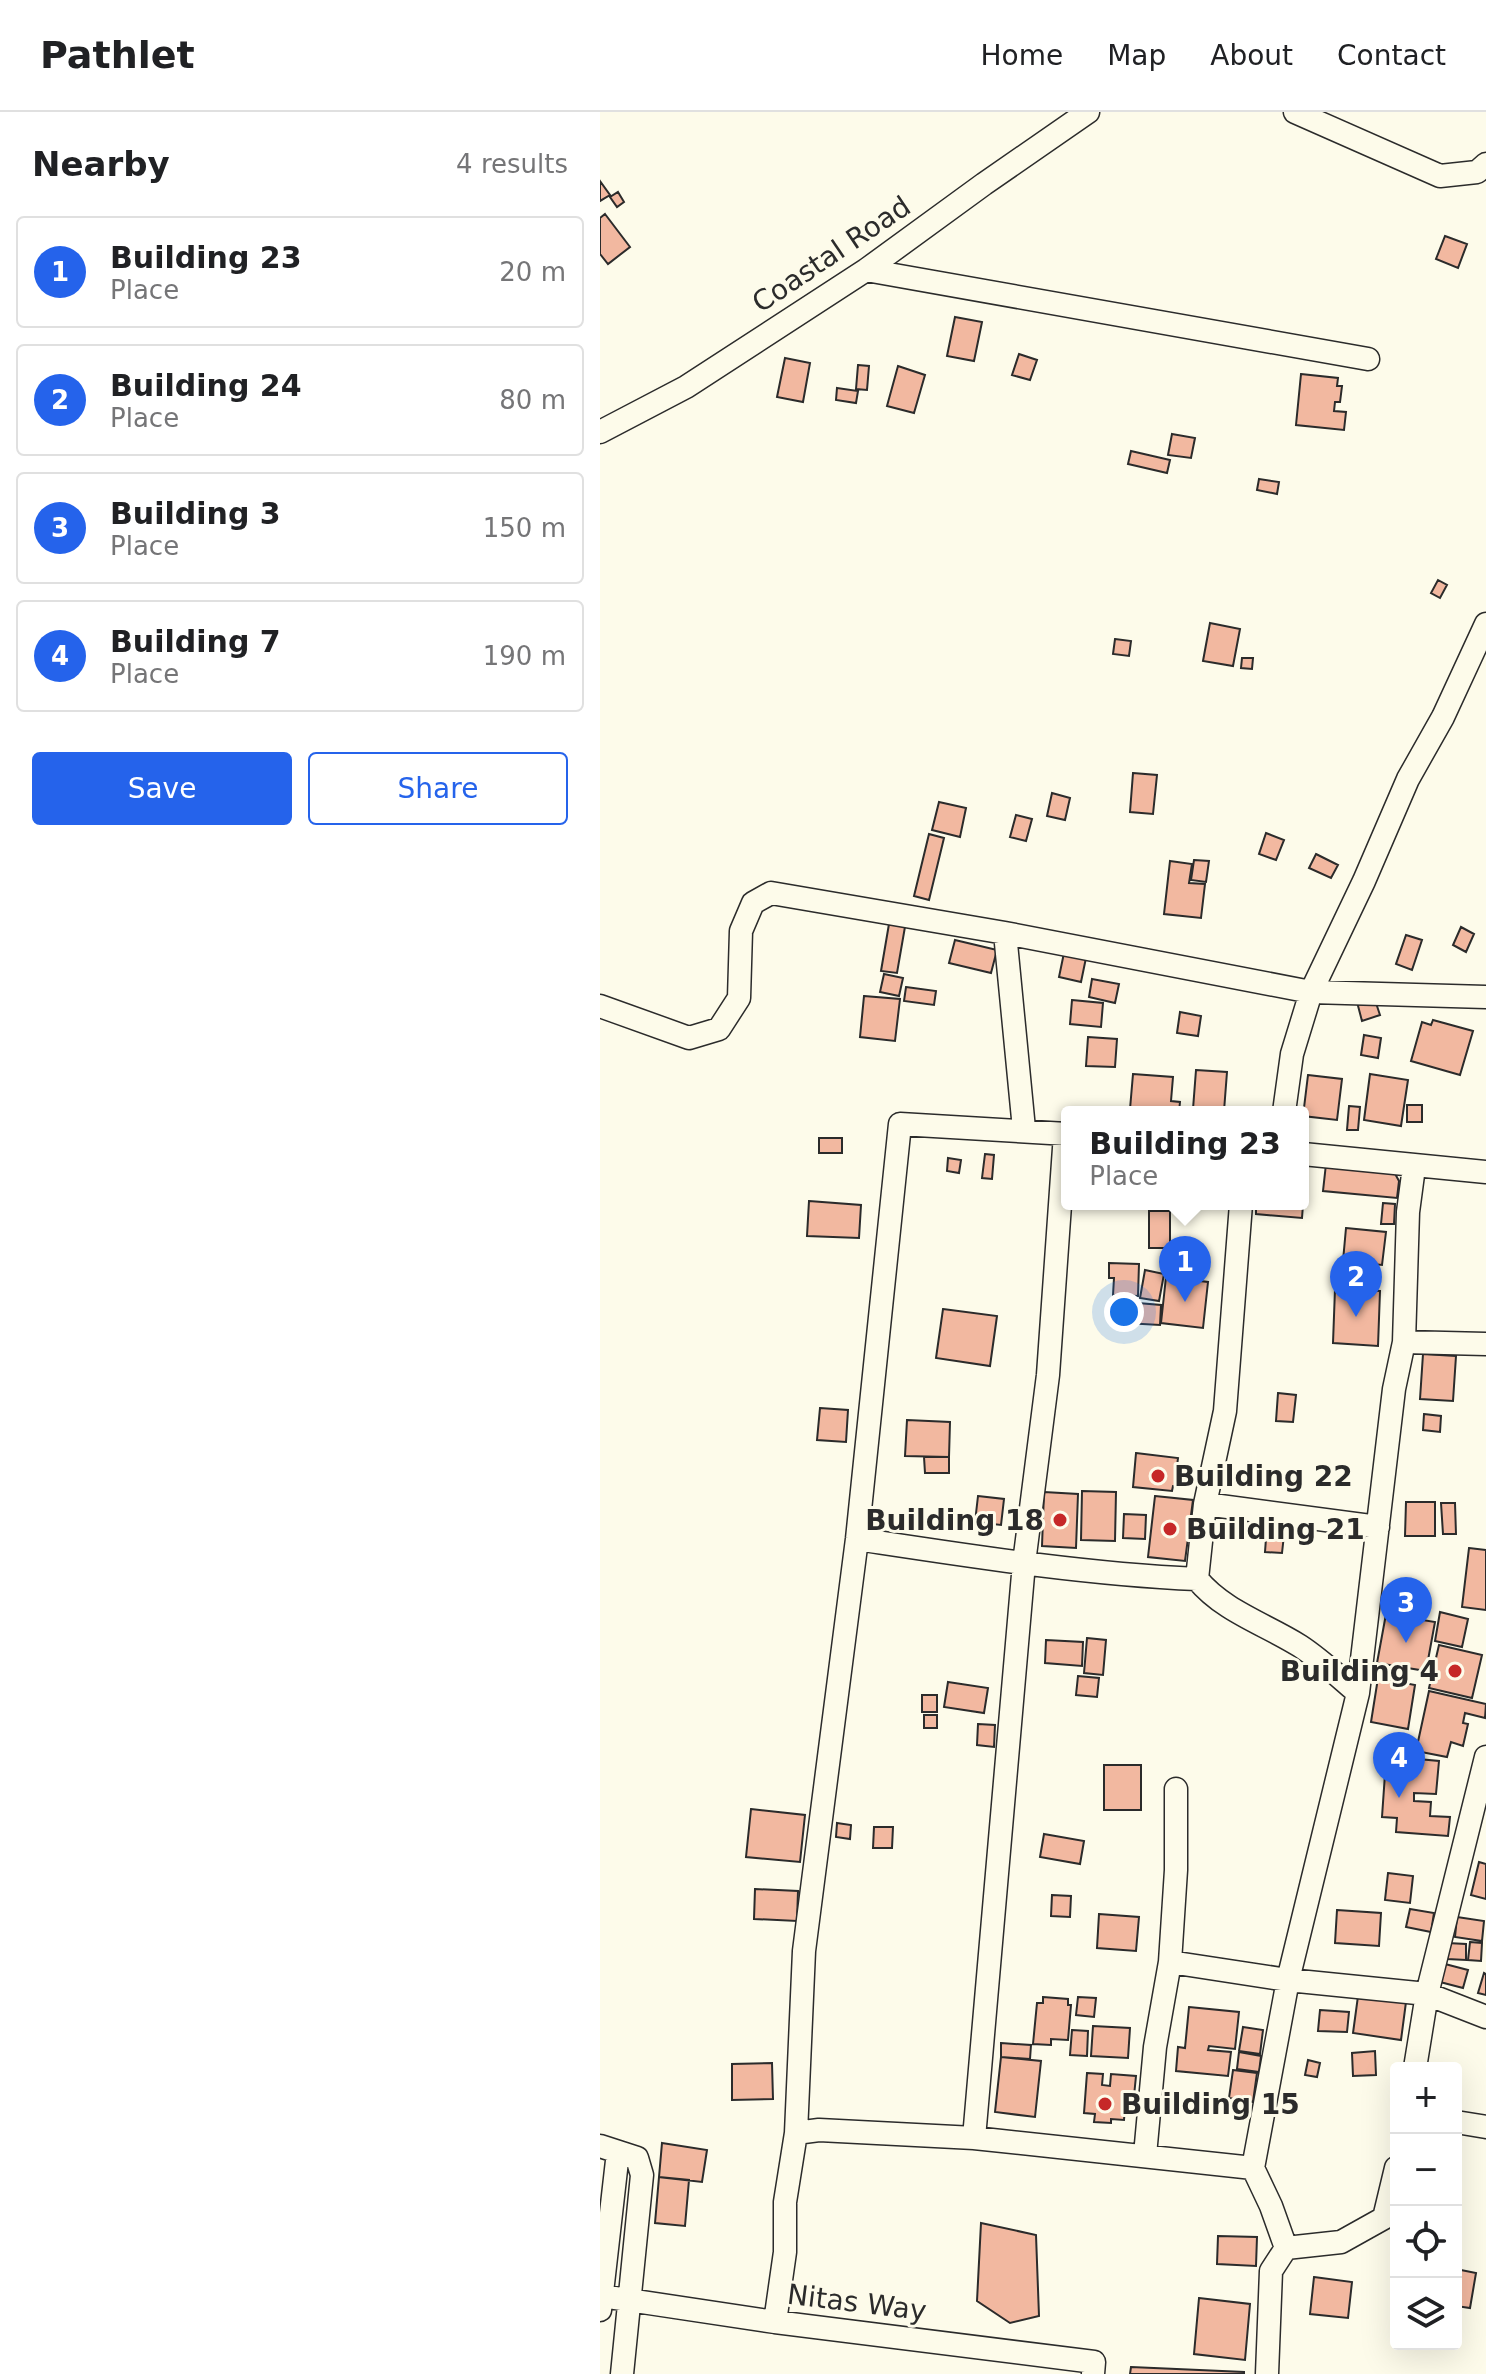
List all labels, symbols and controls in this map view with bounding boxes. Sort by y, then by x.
text: Pathlet [40,33,195,77]
text: Home [980,39,1063,72]
text: Map [1107,39,1166,72]
text: About [1210,39,1293,72]
text: Contact [1337,39,1446,72]
text: Nearby [32,144,170,184]
text: 4 results [456,149,568,179]
street label: Coastal Road [746,189,917,319]
text: Building 23 [110,240,302,275]
text: 1 [51,257,69,287]
text: 20 m [499,257,566,287]
text: Place [110,275,179,305]
text: Building 24 [110,368,302,403]
text: 2 [51,385,69,415]
text: 80 m [499,385,566,415]
text: Place [110,403,179,433]
text: Building 3 [110,496,281,531]
text: 3 [51,513,69,543]
text: 150 m [483,513,566,543]
text: Place [110,531,179,561]
text: Building 7 [110,624,281,659]
text: 4 [51,641,69,671]
text: 190 m [483,641,566,671]
text: Place [110,659,179,689]
button: Save [32,752,292,825]
button: Share [308,752,568,825]
popup [1061,1106,1309,1210]
text: Building 23 [1089,1126,1281,1161]
text: Place [1089,1161,1158,1191]
pin: 1 [1159,1236,1211,1302]
pin: 2 [1330,1251,1382,1317]
your location [1104,1292,1144,1332]
place label: Building 22 [1174,1460,1353,1493]
marker: Building 22 [1149,1467,1167,1485]
place label: Building 18 [865,1504,1044,1537]
marker: Building 18 [1051,1511,1069,1529]
place label: Building 21 [1186,1513,1365,1546]
marker: Building 21 [1161,1520,1179,1538]
pin: 3 [1380,1577,1432,1643]
place label: Building 4 [1280,1655,1439,1688]
marker: Building 4 [1446,1662,1464,1680]
pin: 4 [1373,1732,1425,1798]
map controls [1390,2062,1462,2350]
button: + [1390,2062,1462,2134]
place label: Building 15 [1121,2088,1300,2121]
marker: Building 15 [1096,2095,1114,2113]
button: − [1390,2134,1462,2206]
button: locate [1390,2206,1462,2278]
street label: Nitas Way [785,2278,928,2327]
button: layers [1390,2278,1462,2350]

